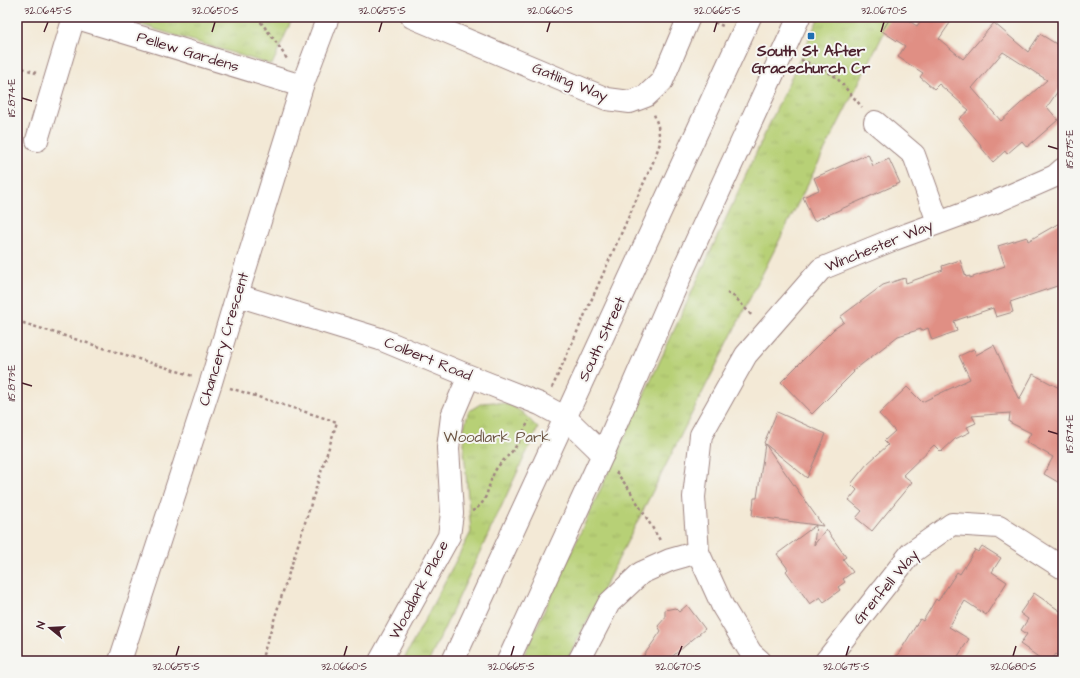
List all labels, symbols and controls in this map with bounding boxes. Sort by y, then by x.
text: 32.0645°S [24,4,72,18]
text: 32.0650°S [192,4,239,18]
text: 32.0655°S [358,4,406,18]
text: 32.0660°S [527,4,574,18]
text: 32.0665°S [694,4,741,18]
text: 32.0670°S [861,4,908,18]
street label: Pellew Gardens [134,26,242,78]
marker: South St After Gracechurch Cr [806,31,816,41]
place label: South St After Gracechurch Cr [752,41,871,79]
street label: Gatling Way [529,57,611,108]
text: 115.874°E [5,79,19,117]
text: 115.875°E [1063,129,1077,168]
street label: Winchester Way [822,215,937,278]
street label: Chancery Crescent [194,269,255,409]
street label: South Street [573,293,631,385]
street label: Colbert Road [381,332,475,386]
text: 115.873°E [5,364,19,401]
text: 115.874°E [1063,415,1077,453]
park label: Woodlark Park [444,427,550,448]
street label: Woodlark Place [384,537,454,643]
street label: Grenfell Way [848,545,924,630]
north arrow [30,608,70,648]
text: N [33,619,49,631]
text: 32.0655°S [152,660,200,674]
text: 32.0660°S [321,660,368,674]
text: 32.0665°S [488,660,535,674]
text: 32.0670°S [655,660,702,674]
text: 32.0675°S [823,660,870,674]
text: 32.0680°S [990,660,1037,674]

